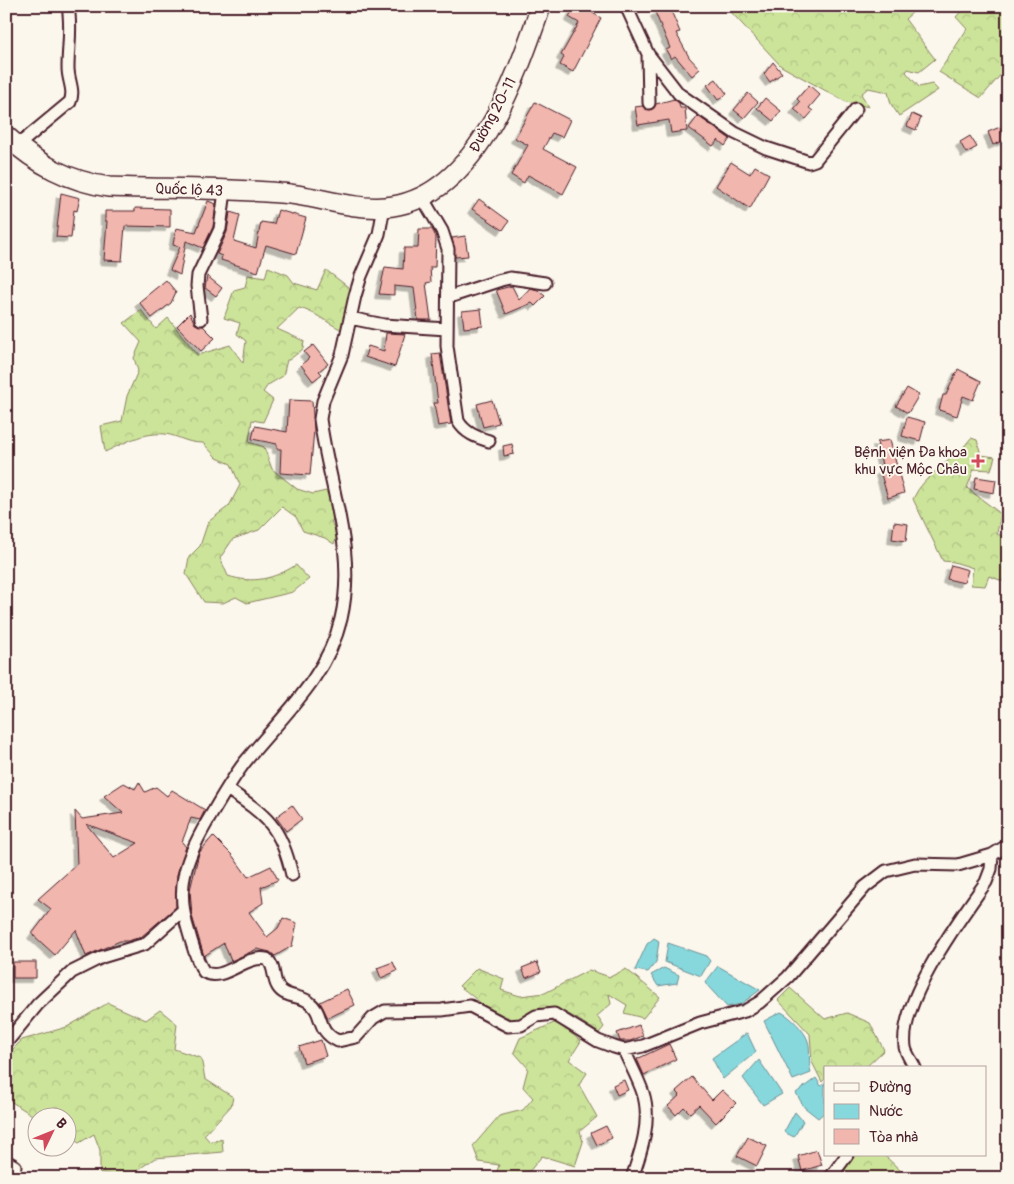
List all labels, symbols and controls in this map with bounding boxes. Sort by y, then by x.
street label: Đường 20-11 [465,74,521,156]
street label: Quốc lộ 43 [155,179,223,201]
place label: Bệnh viện Đa khoa khu vực Mộc Châu [854,443,967,479]
marker: Bệnh viện Đa khoa khu vực Mộc Châu [971,454,985,468]
legend [824,1066,986,1156]
text: Đường [869,1078,911,1097]
text: Nước [869,1102,903,1121]
north arrow [28,1106,78,1156]
text: B [52,1115,70,1132]
text: Tòa nhà [869,1128,918,1147]

